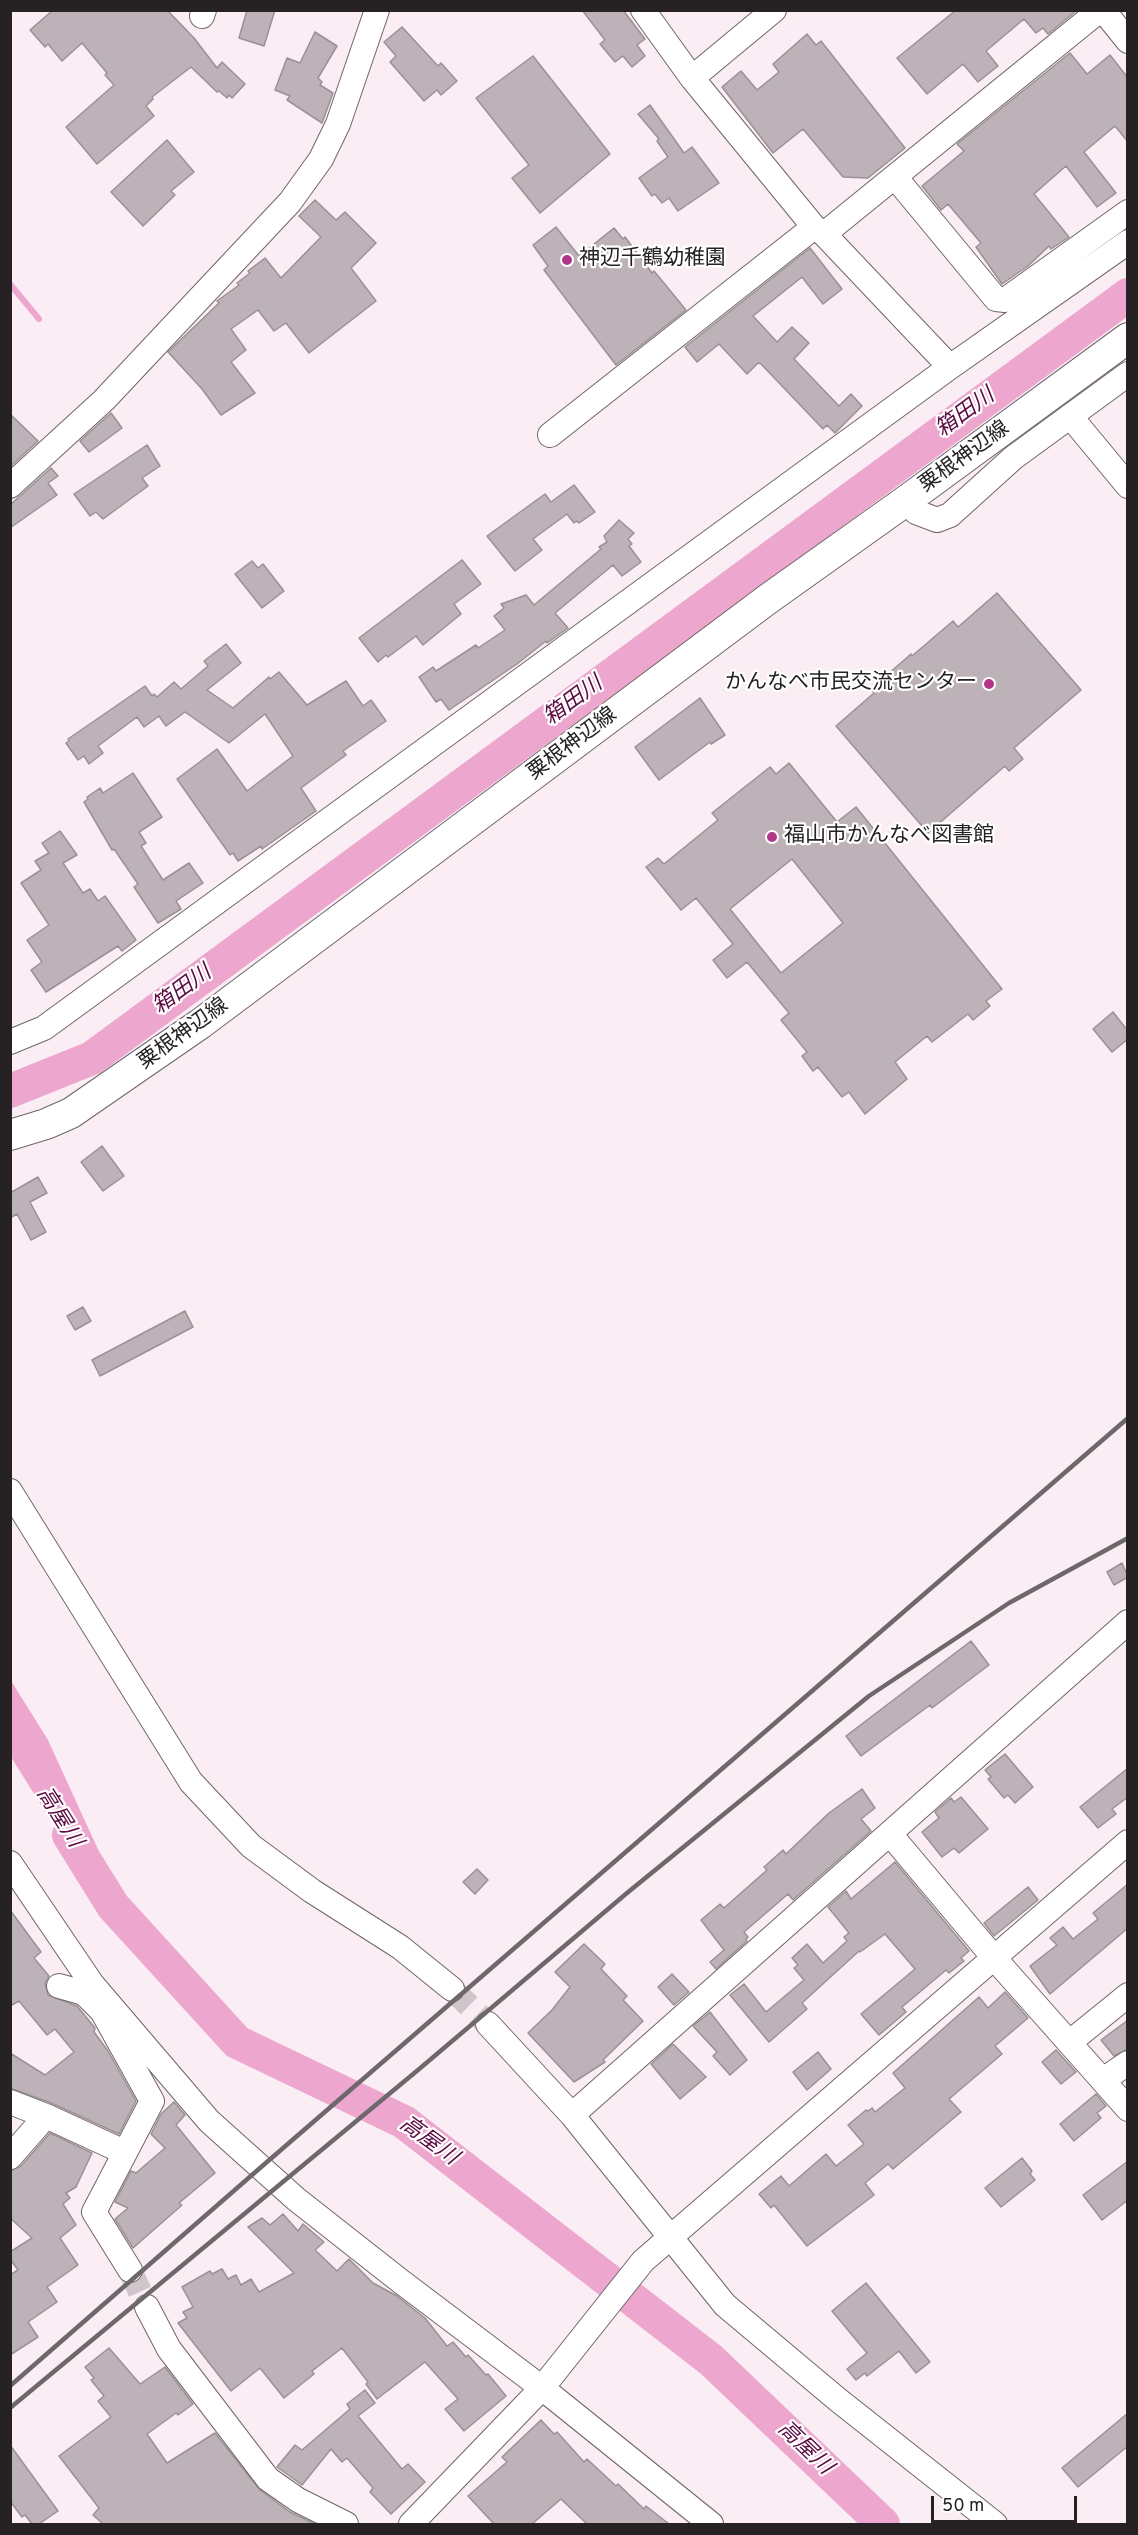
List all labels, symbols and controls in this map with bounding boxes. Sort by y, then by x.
place label: 神辺千鶴幼稚園 [579,247,726,273]
marker: 神辺千鶴幼稚園 [560,253,574,267]
water label: 箱田川 [932,384,1000,444]
street label: 粟根神辺線 [915,417,1015,499]
place label: かんなべ市民交流センター [725,671,977,697]
water label: 箱田川 [540,672,608,732]
marker: かんなべ市民交流センター [982,677,996,691]
street label: 粟根神辺線 [523,703,623,787]
place label: 福山市かんなべ図書館 [784,824,994,850]
marker: 福山市かんなべ図書館 [765,830,779,844]
water label: 箱田川 [149,961,217,1021]
street label: 粟根神辺線 [134,994,234,1076]
water label: 高屋川 [29,1783,87,1853]
water label: 高屋川 [394,2112,462,2172]
water label: 高屋川 [771,2417,837,2481]
scale bar [934,2484,1080,2522]
text: 50 m [942,2495,984,2518]

